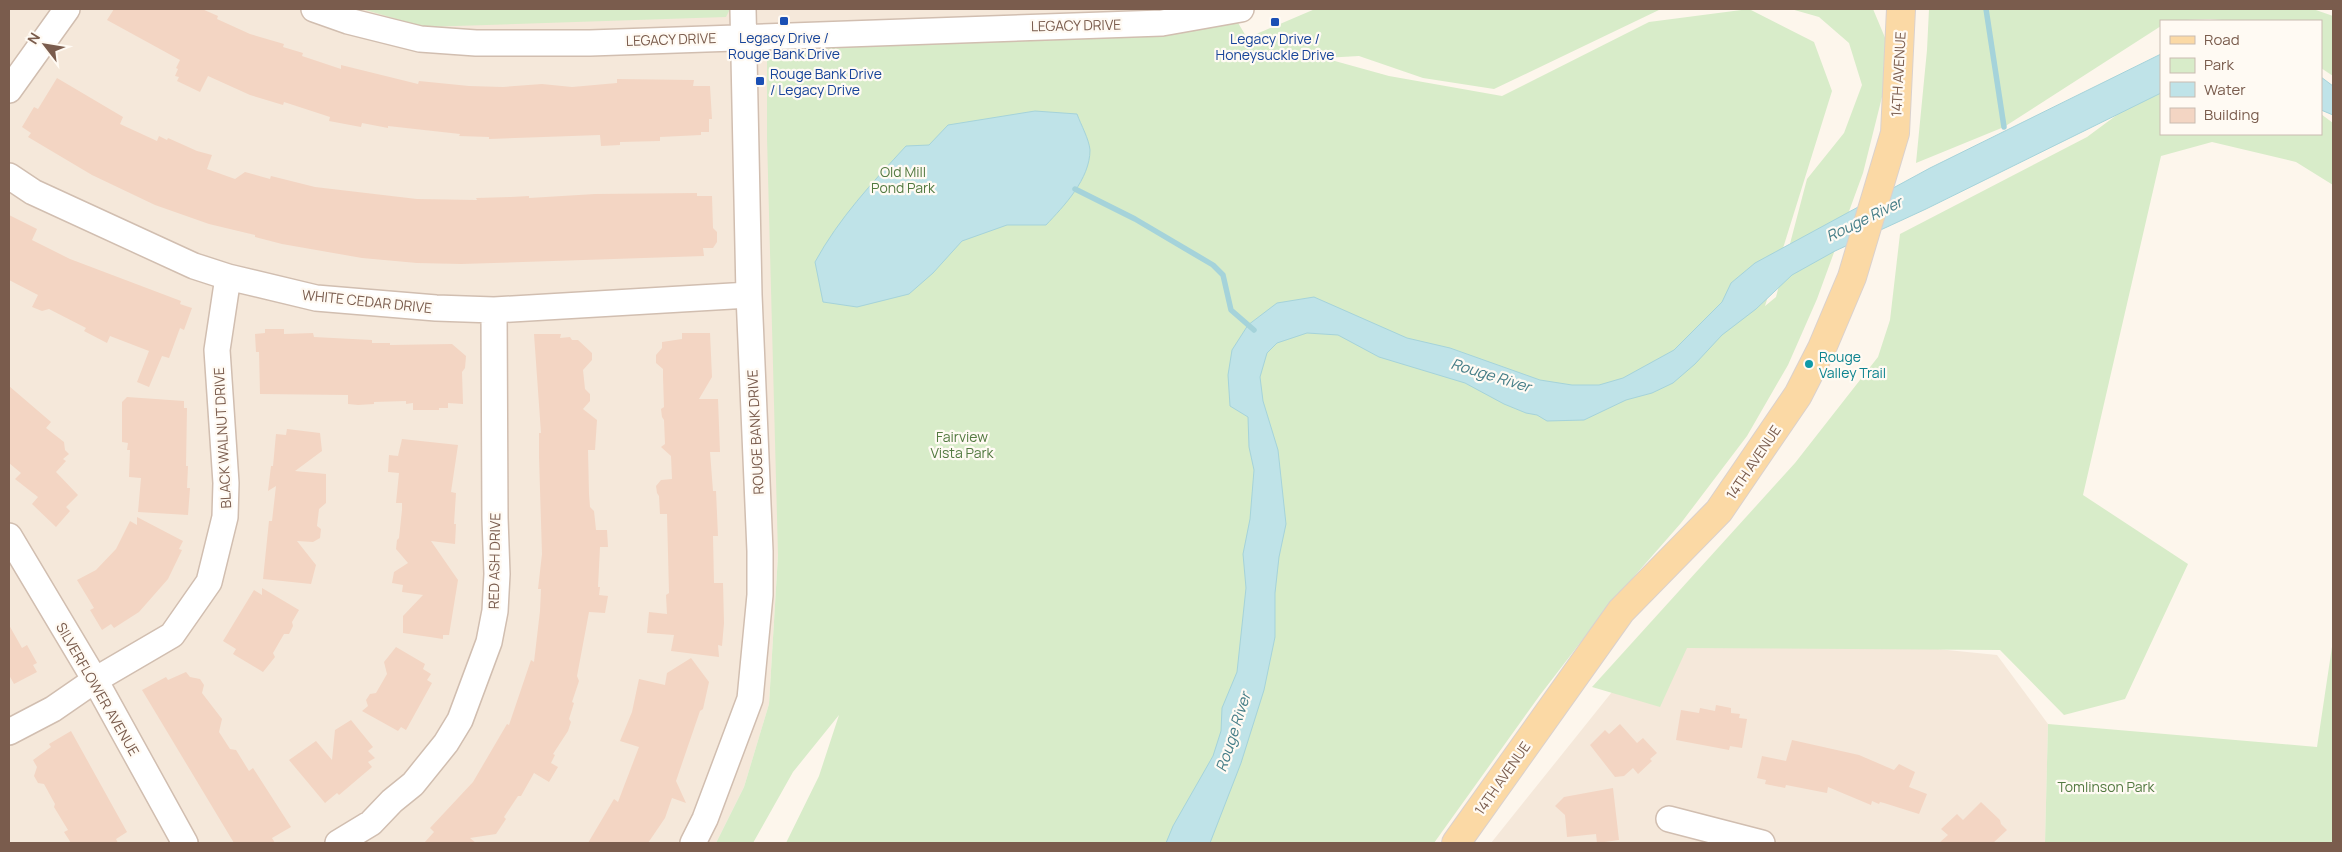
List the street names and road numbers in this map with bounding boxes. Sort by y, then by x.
street label: LEGACY DRIVE [1031,15,1121,35]
street label: LEGACY DRIVE [625,28,717,50]
street label: 14TH AVENUE [1886,31,1910,117]
street label: WHITE CEDAR DRIVE [301,285,433,317]
street label: BLACK WALNUT DRIVE [209,367,235,509]
street label: ROUGE BANK DRIVE [742,369,768,495]
street label: 14TH AVENUE [1721,421,1785,503]
street label: RED ASH DRIVE [484,513,504,609]
street label: SILVERFLOWER AVENUE [52,619,144,759]
street label: 14TH AVENUE [1470,738,1534,818]

